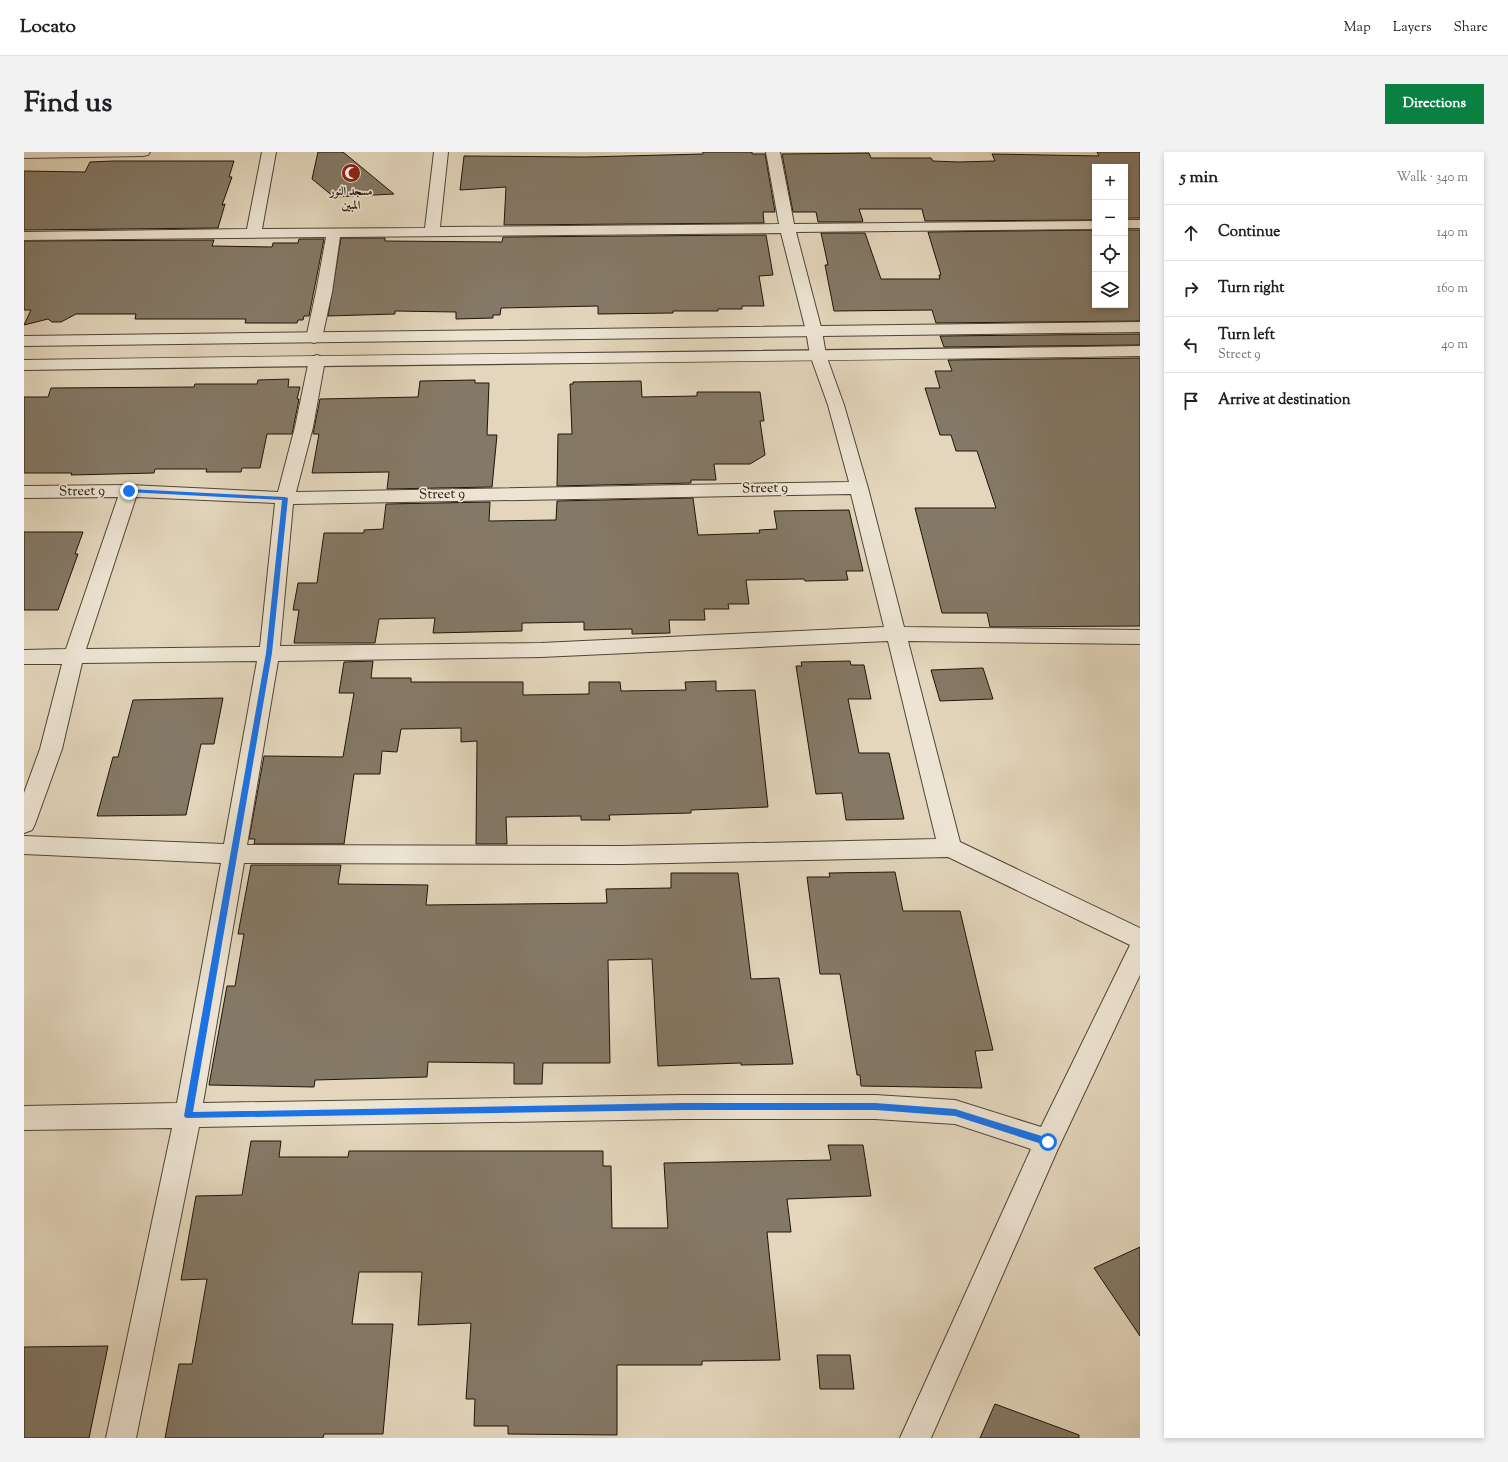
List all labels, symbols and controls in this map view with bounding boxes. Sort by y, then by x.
text: Locato [20,14,76,41]
text: Map [1344,18,1371,38]
text: Layers [1393,18,1431,38]
text: Share [1453,18,1488,38]
text: Find us [24,84,112,124]
button: Directions [1385,84,1484,124]
mosque icon: مسجد النور المبين [340,162,362,184]
map controls [1092,164,1128,308]
button: + [1092,164,1128,200]
text: 5 min [1180,166,1218,190]
text: Walk · 340 m [1397,169,1468,187]
place label: مسجد النور المبين [328,183,373,215]
button: − [1092,200,1128,236]
icon: ahead [1180,222,1202,244]
text: Continue [1218,222,1280,243]
text: 140 m [1437,224,1468,242]
button: locate [1092,236,1128,272]
button: layers [1092,272,1128,308]
icon: right [1180,278,1202,300]
text: Turn right [1218,278,1284,299]
text: 160 m [1437,280,1468,298]
text: Turn left [1218,325,1275,346]
icon: left [1180,334,1202,356]
text: 40 m [1441,336,1468,354]
text: Street 9 [1218,346,1261,364]
icon: arrive [1180,390,1202,412]
text: Arrive at destination [1218,390,1351,411]
street label: Street 9 [742,479,788,499]
street label: Street 9 [59,482,105,502]
route end [120,482,138,500]
street label: Street 9 [419,485,465,505]
route start [1039,1133,1057,1151]

